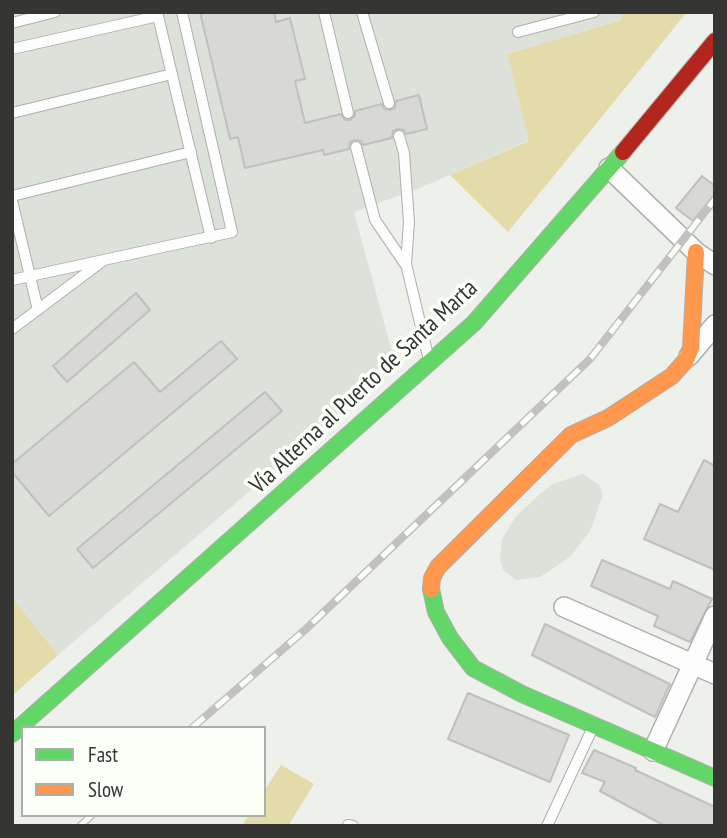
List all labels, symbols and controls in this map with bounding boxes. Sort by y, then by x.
street label: Vía Alterna al Puerto de Santa Marta [244,274,484,500]
legend [21,726,266,817]
text: Fast [88,741,118,768]
text: Slow [88,776,123,803]

